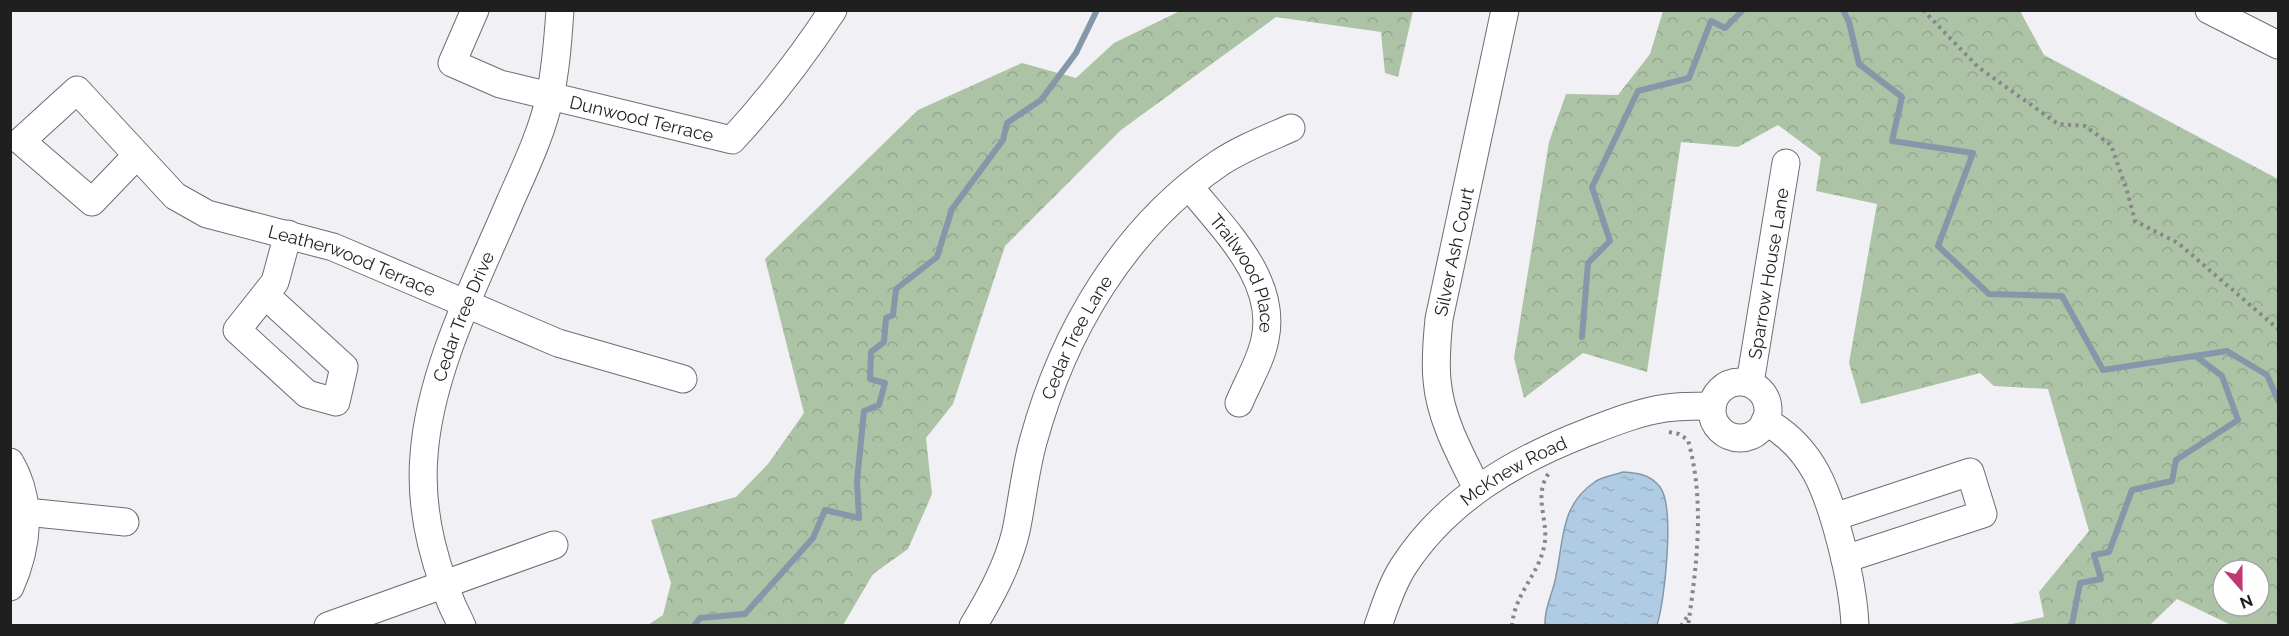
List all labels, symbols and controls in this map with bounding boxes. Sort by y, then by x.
street label: Dunwood Terrace [568,91,716,146]
street label: Silver Ash Court [1429,185,1477,318]
street label: Sparrow House Lane [1744,186,1792,361]
street label: Trailwood Place [1206,209,1278,334]
street label: Leatherwood Terrace [266,220,440,300]
street label: Cedar Tree Drive [428,248,498,384]
street label: Cedar Tree Lane [1037,271,1116,402]
street label: McKnew Road [1456,431,1570,510]
north arrow [2211,558,2271,618]
text: N [2237,590,2255,613]

